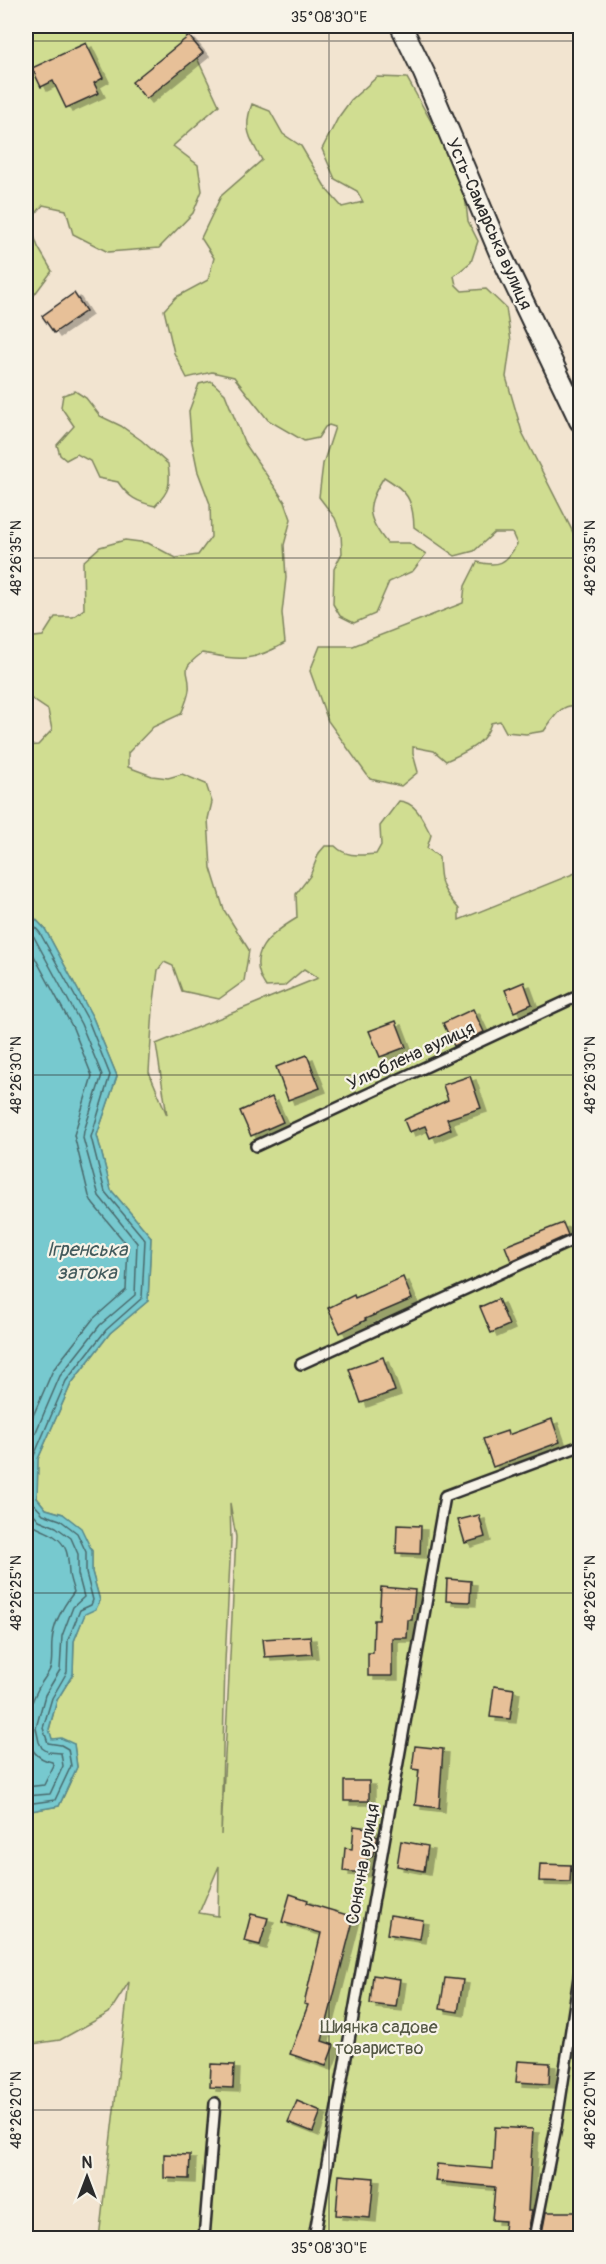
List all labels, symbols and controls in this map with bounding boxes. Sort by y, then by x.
text: 35°08'30"E [291,8,367,27]
street label: Усть-Самарська вулиця [441,135,537,313]
text: 48°26'35"N [7,520,26,596]
text: 48°26'35"N [581,520,600,596]
street label: Улюблена вулиця [344,1016,478,1096]
text: 48°26'30"N [7,1036,26,1114]
text: 48°26'30"N [581,1036,600,1114]
water label: Ігренська затока [47,1237,129,1285]
text: 48°26'25"N [7,1555,26,1631]
text: 48°26'25"N [581,1555,600,1631]
street label: Сонячна вулиця [341,1802,385,1926]
park label: Шиянка садове товариство [320,2016,438,2060]
text: 48°26'20"N [7,2071,26,2149]
text: 48°26'20"N [581,2071,600,2149]
north arrow [57,2147,117,2207]
text: N [82,2153,93,2173]
text: 35°08'30"E [291,2239,367,2258]

